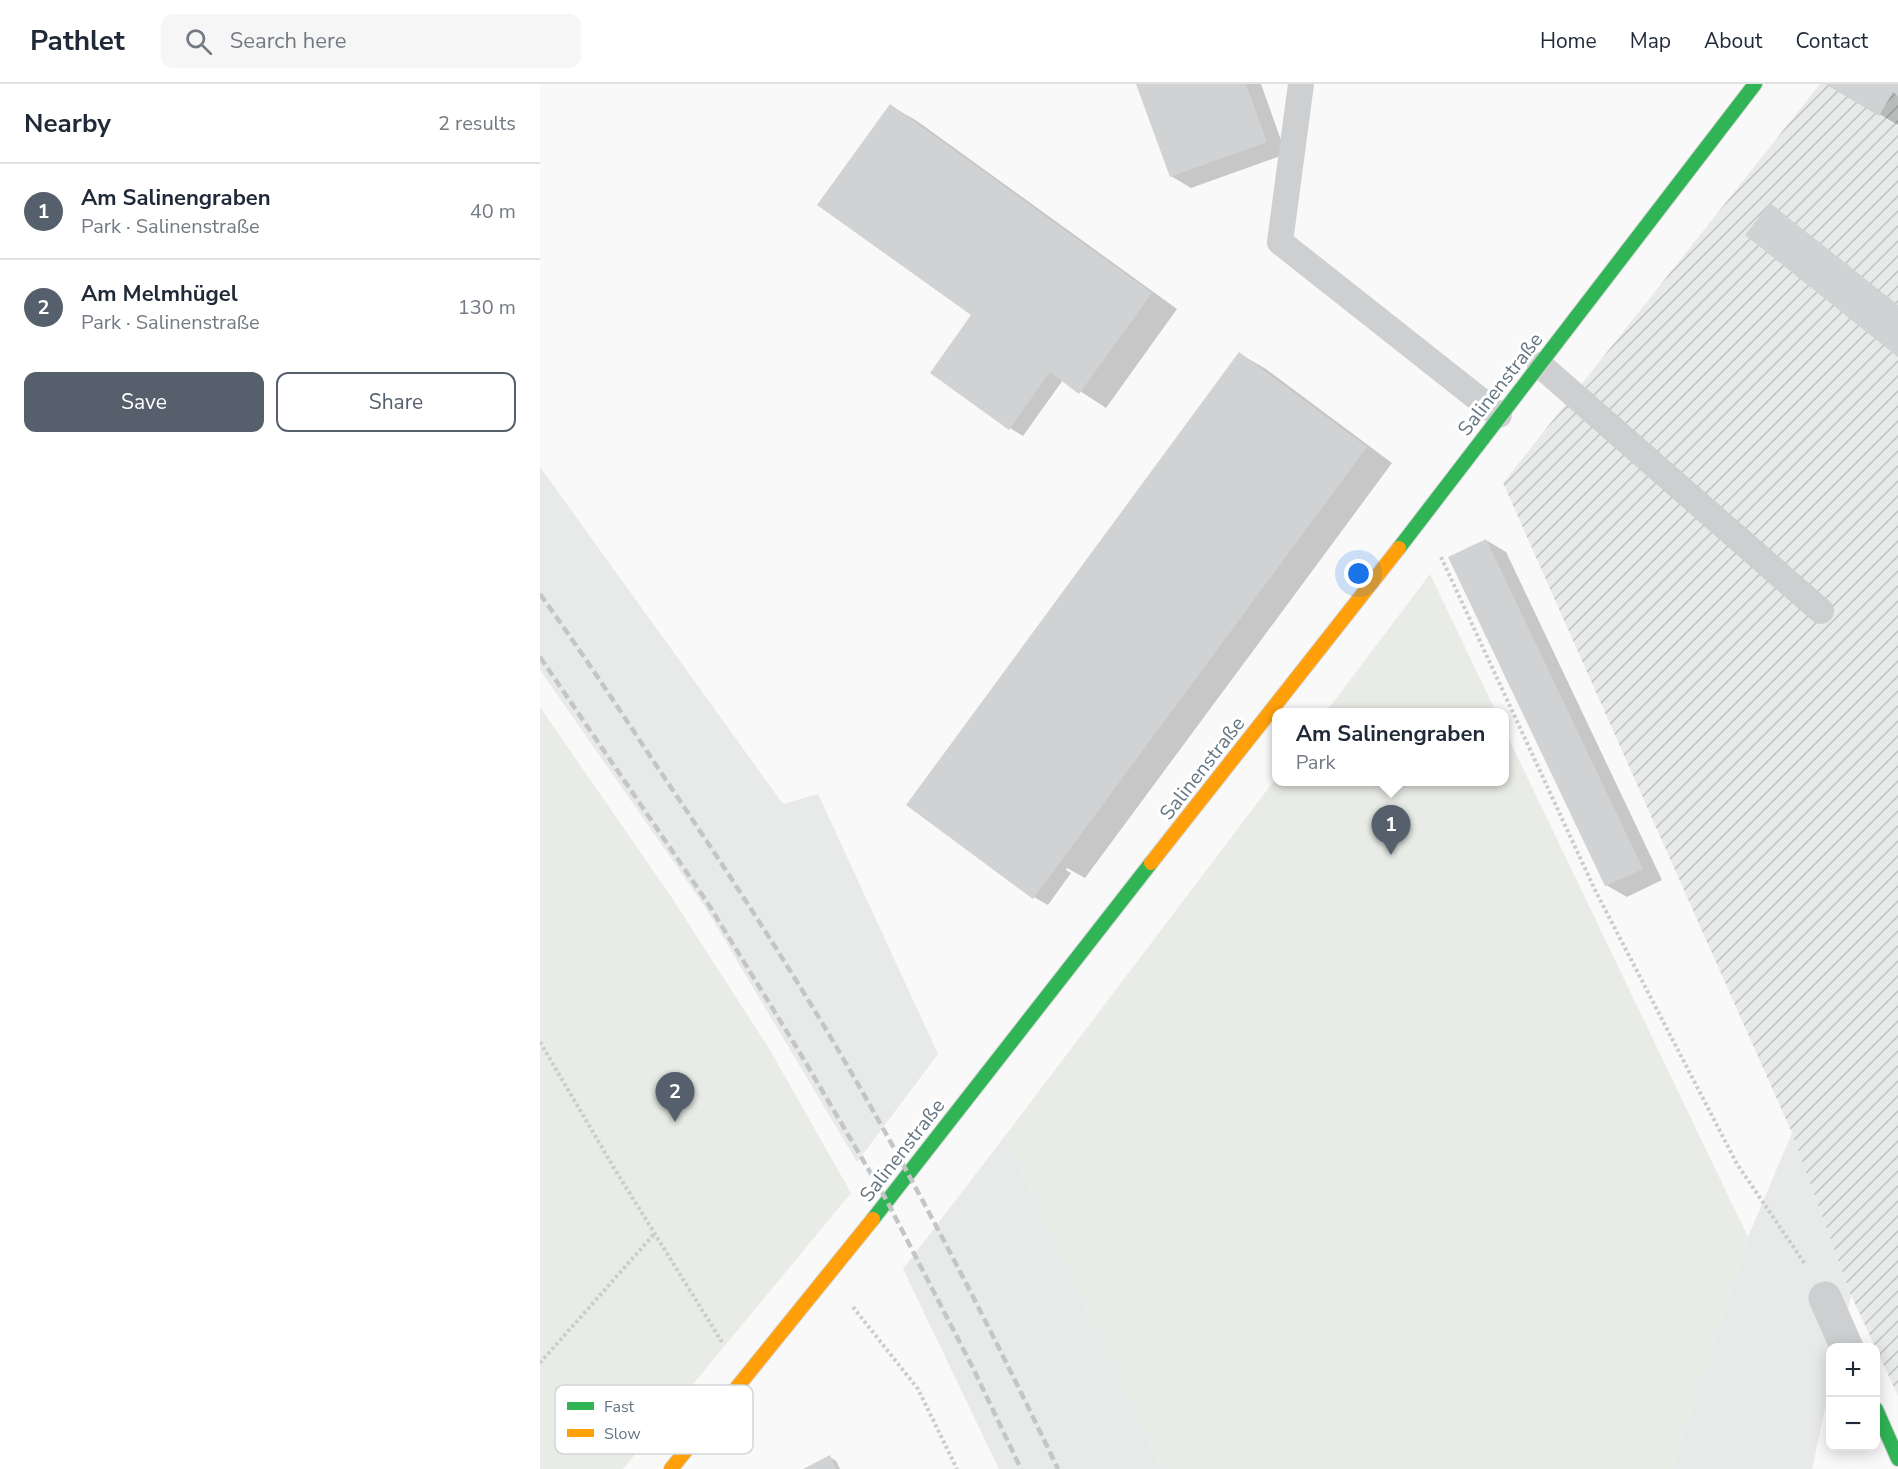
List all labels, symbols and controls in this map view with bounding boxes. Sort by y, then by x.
search box [161,14,581,68]
text: Pathlet [30,22,125,60]
icon: search [182,25,215,58]
text: Search here [230,26,346,56]
text: Home [1540,27,1597,55]
text: Map [1630,27,1671,55]
text: About [1704,27,1762,55]
text: Contact [1795,27,1868,55]
text: Nearby [24,106,111,141]
text: 2 results [438,110,516,137]
text: Am Salinengraben [81,183,271,213]
text: 1 [38,198,50,225]
text: 40 m [470,198,516,225]
text: Park · Salinenstraße [81,213,260,240]
text: Am Melmhügel [81,279,238,309]
text: 2 [38,294,50,321]
text: 130 m [458,294,516,321]
text: Park · Salinenstraße [81,309,260,336]
street label: Salinenstraße [1452,327,1549,441]
button: Save [24,372,264,432]
button: Share [276,372,516,432]
your location [1344,559,1373,588]
popup [1272,708,1509,786]
street label: Salinenstraße [1154,711,1251,825]
text: Am Salinengraben [1296,719,1485,749]
text: Park [1296,749,1336,776]
pin: 1 [1372,806,1410,855]
pin: 2 [656,1072,694,1122]
street label: Salinenstraße [854,1093,951,1207]
map controls [1826,1343,1880,1451]
button: + [1826,1343,1880,1397]
legend [555,1385,753,1454]
text: Fast [604,1396,635,1418]
button: − [1826,1397,1880,1451]
text: Slow [604,1423,641,1445]

